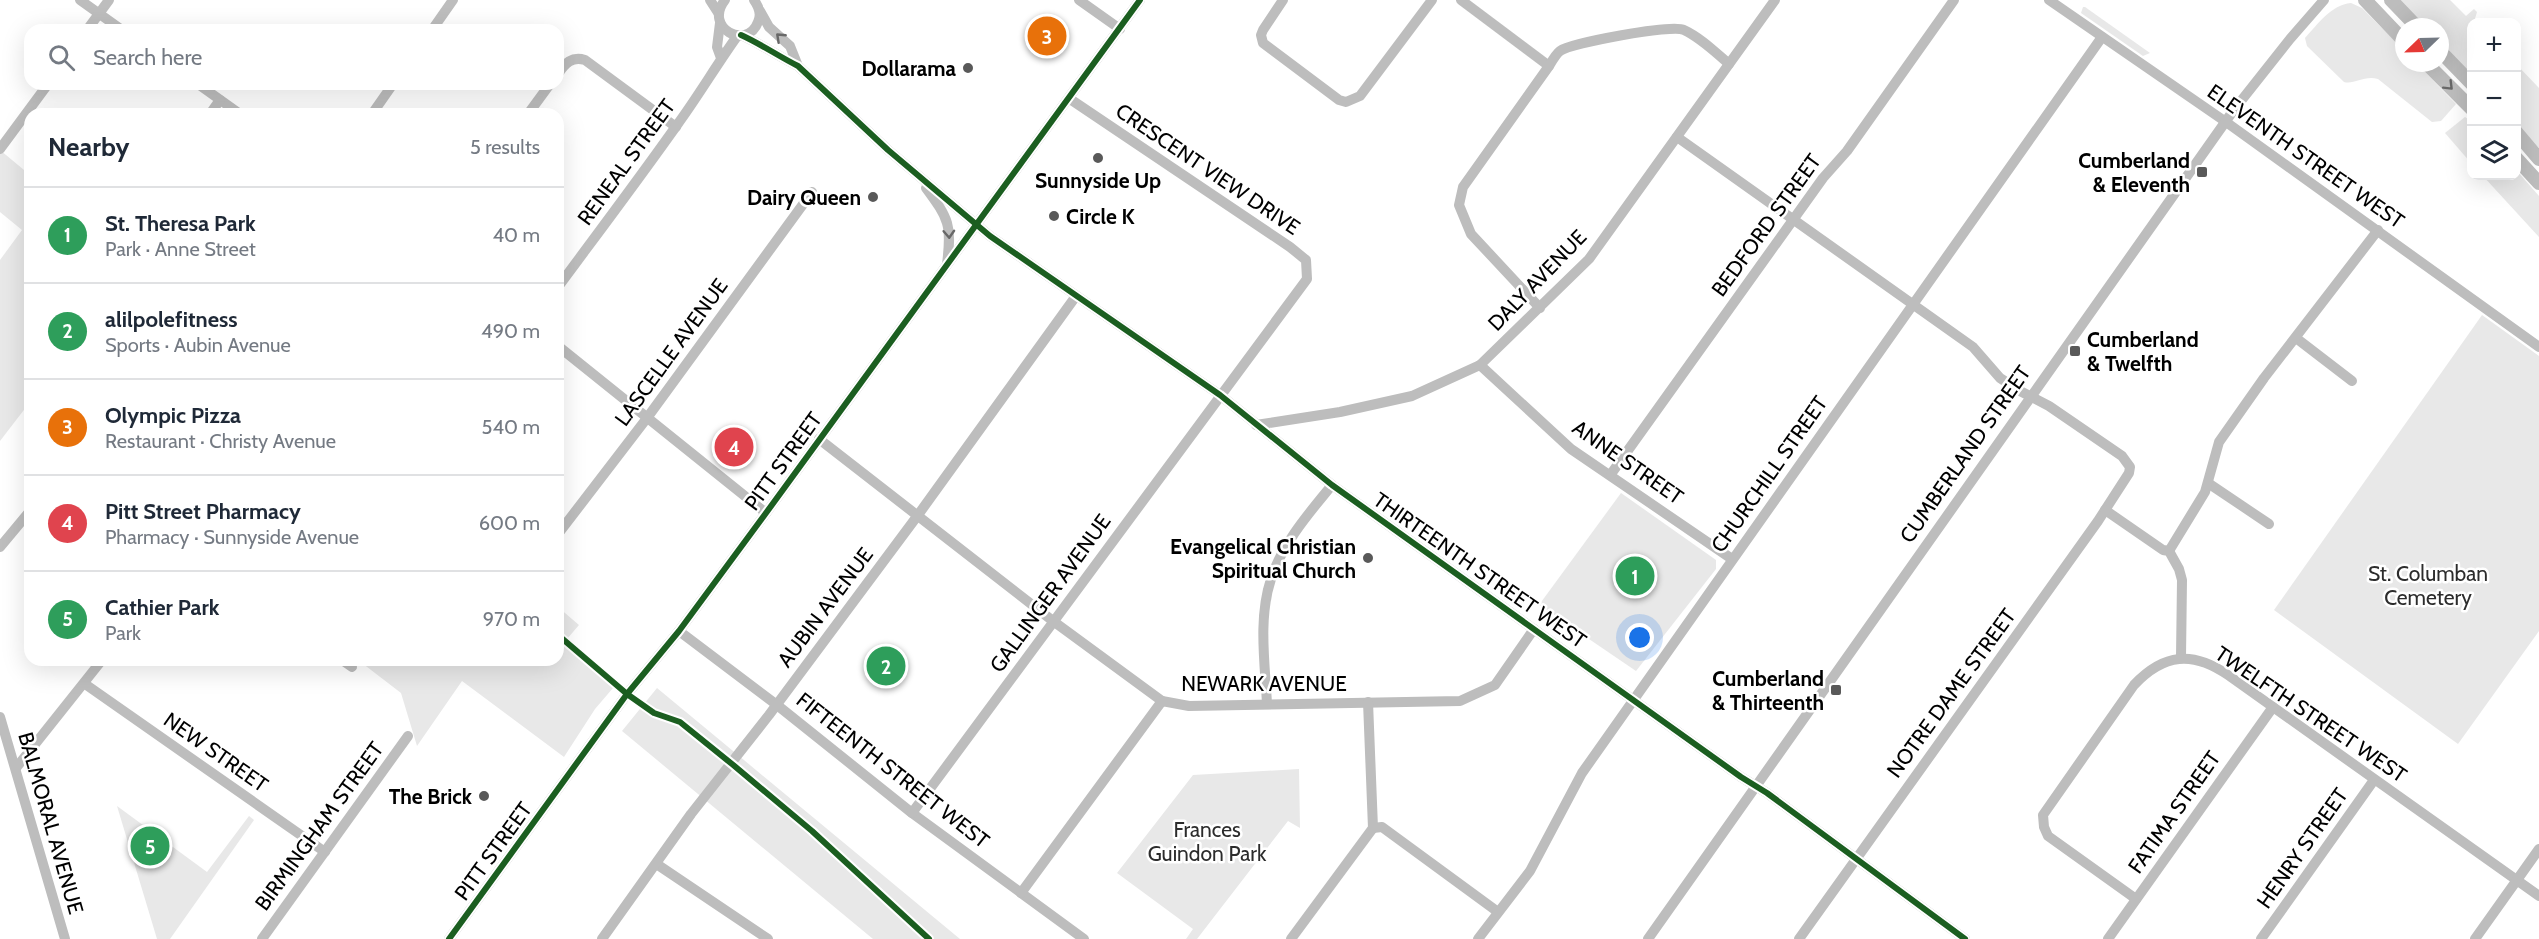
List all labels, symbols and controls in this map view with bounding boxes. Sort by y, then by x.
pin: 3 [1028,14,1066,58]
north arrow [2395,18,2449,72]
map controls [2467,18,2521,180]
button: + [2467,18,2521,72]
search box [24,24,564,90]
one-way arrow [776,34,787,45]
icon: search [45,41,78,74]
text: Search here [93,44,202,71]
place label: Dollarama [862,56,957,81]
marker: Dollarama [961,61,975,75]
button: − [2467,72,2521,126]
one-way arrow [2441,78,2452,89]
street label: ELEVENTH STREET WEST [2203,79,2409,233]
street label: RENEAL STREET [572,94,680,230]
street label: CRESCENT VIEW DRIVE [1111,98,1305,240]
button: layers [2467,126,2521,180]
text: Nearby [48,131,129,163]
text: 5 results [470,135,540,159]
place label: Cumberland & Eleventh [2078,148,2190,197]
street label: BEDFORD STREET [1706,149,1826,301]
marker: Sunnyside Up [1091,151,1105,165]
marker: Cumberland & Eleventh [2195,165,2209,179]
place label: Sunnyside Up [1035,168,1161,193]
place label: Dairy Queen [747,185,861,210]
marker: Dairy Queen [866,190,880,204]
place label: Circle K [1066,204,1136,229]
marker: Circle K [1047,209,1061,223]
text: St. Theresa Park [105,210,256,237]
text: 1 [64,223,71,247]
text: 40 m [492,223,540,247]
street label: DALY AVENUE [1482,224,1592,336]
one-way arrow [942,230,955,239]
text: Park · Anne Street [105,237,256,261]
street label: LASCELLE AVENUE [609,274,733,430]
text: alilpolefitness [105,306,238,333]
text: 2 [62,319,73,343]
text: 490 m [481,319,540,343]
place label: Cumberland & Twelfth [2087,327,2199,376]
text: Sports · Aubin Avenue [105,333,291,357]
marker: Cumberland & Twelfth [2068,344,2082,358]
street label: CUMBERLAND STREET [1894,361,2036,547]
street label: CHURCHILL STREET [1706,391,1832,557]
text: Olympic Pizza [105,402,241,429]
street label: PITT STREET [739,407,827,515]
text: 3 [62,415,73,439]
text: 540 m [482,415,540,439]
street label: ANNE STREET [1568,415,1688,509]
pin: 4 [714,424,754,470]
text: Restaurant · Christy Avenue [105,429,336,453]
street label: THIRTEENTH STREET WEST [1369,487,1591,653]
text: Pitt Street Pharmacy [105,498,301,525]
street label: GALLINGER AVENUE [984,509,1116,677]
text: 4 [61,511,74,535]
text: 600 m [479,511,540,535]
text: Pharmacy · Sunnyside Avenue [105,525,359,549]
place label: Evangelical Christian Spiritual Church [1170,534,1356,583]
street label: AUBIN AVENUE [772,542,878,672]
marker: Evangelical Christian Spiritual Church [1361,551,1375,565]
pin: 1 [1616,554,1654,598]
park label: St. Columban Cemetery [2368,561,2488,610]
text: Cathier Park [105,594,219,621]
street label: NOTRE DAME STREET [1881,604,2021,782]
text: 5 [62,607,73,631]
text: 970 m [483,607,540,631]
text: Park [105,621,141,645]
your location [1625,623,1654,652]
street label: TWELFTH STREET WEST [2211,641,2411,787]
pin: 2 [866,644,906,688]
place label: Cumberland & Thirteenth [1712,666,1824,715]
street label: NEWARK AVENUE [1181,671,1347,696]
marker: Cumberland & Thirteenth [1829,683,1843,697]
street label: FIFTEENTH STREET WEST [792,687,994,853]
street label: NEW STREET [159,707,273,797]
street label: BALMORAL AVENUE [13,729,89,917]
street label: BIRMINGHAM STREET [250,737,388,915]
street label: FATIMA STREET [2123,746,2225,878]
street label: HENRY STREET [2251,783,2353,913]
place label: The Brick [389,784,473,809]
marker: The Brick [477,789,491,803]
street label: PITT STREET [449,797,537,905]
park label: Frances Guindon Park [1148,817,1267,866]
pin: 5 [130,824,170,868]

